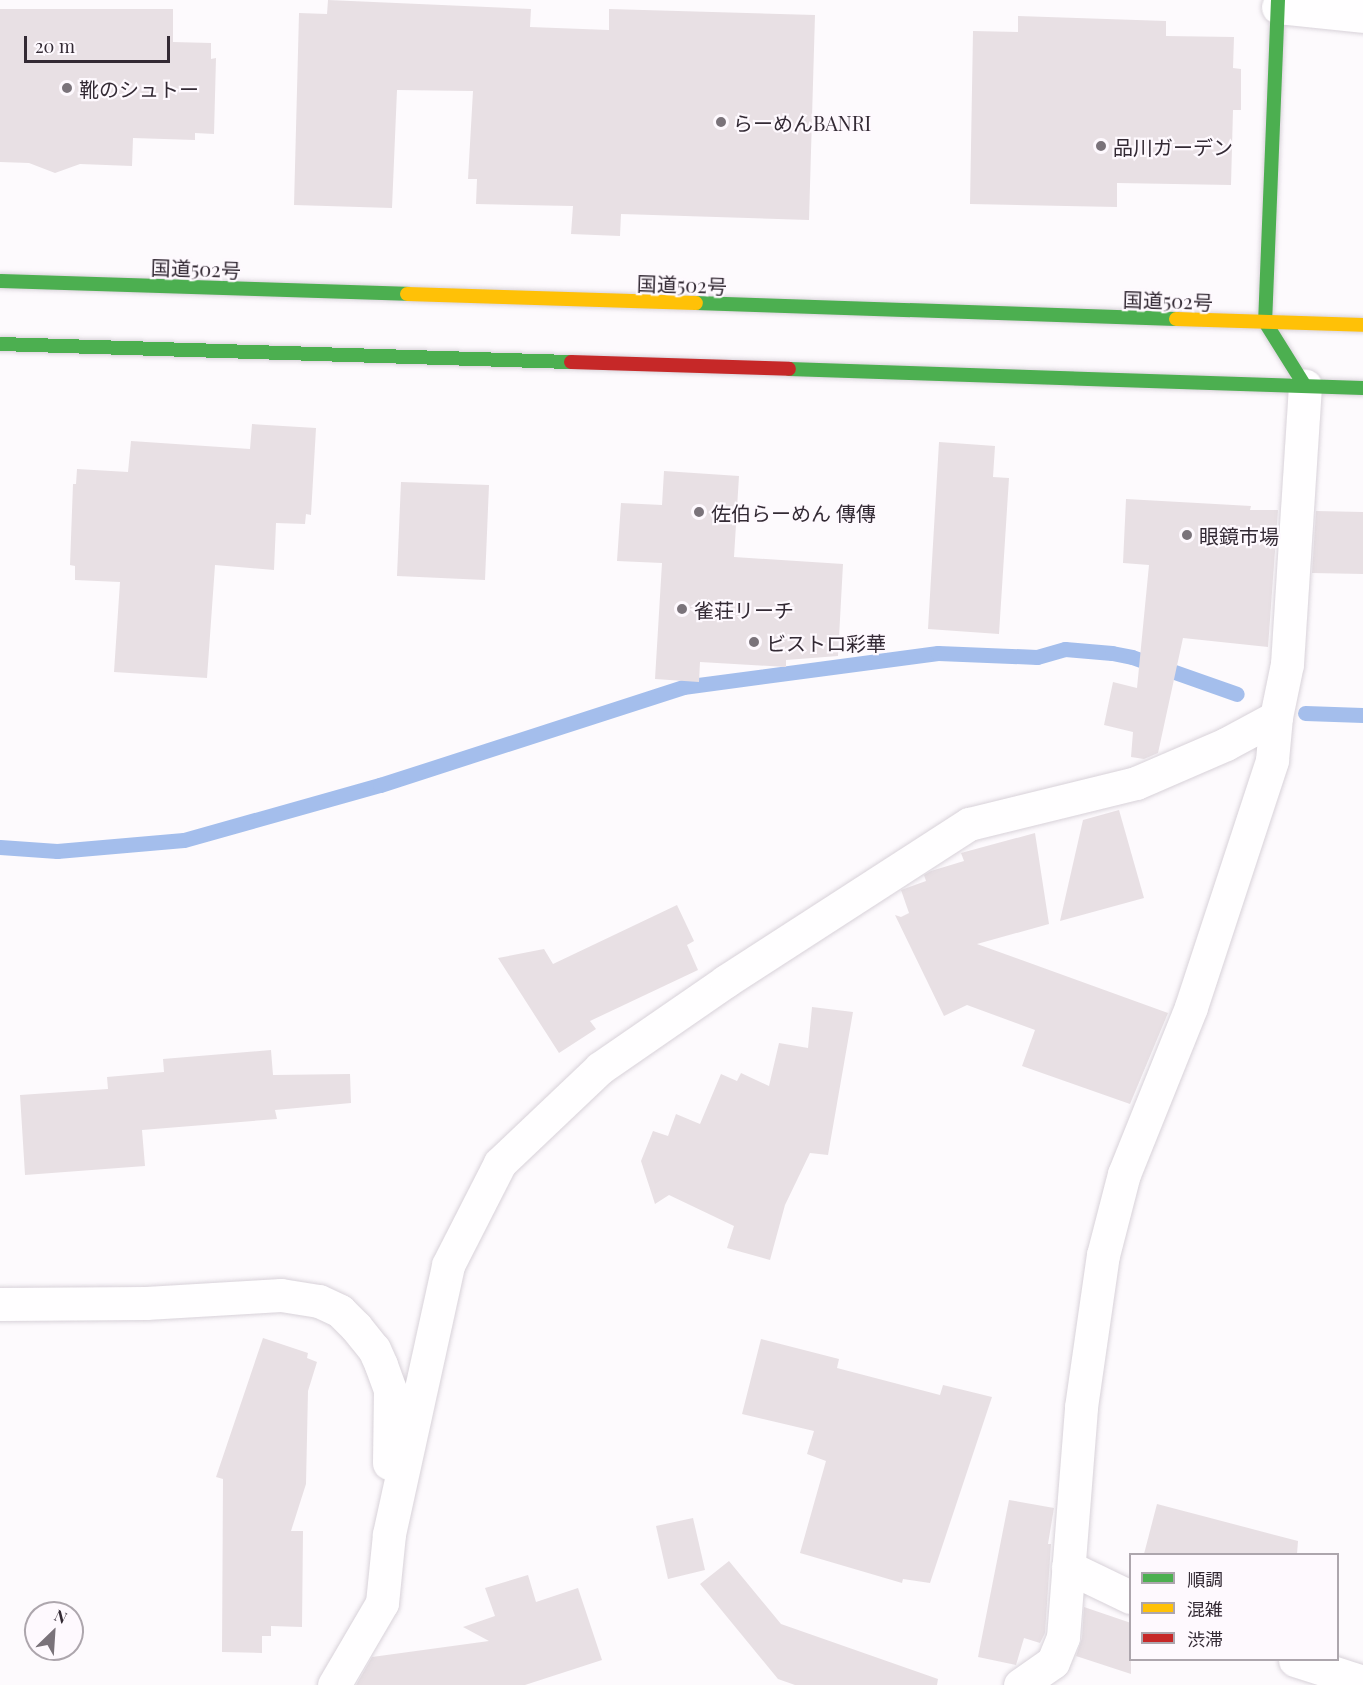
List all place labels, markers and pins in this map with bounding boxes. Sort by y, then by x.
place label: 靴のシュトー [79,76,199,100]
marker: 靴のシュトー [60,81,74,95]
place label: らーめんBANRI [733,110,871,134]
marker: らーめんBANRI [714,115,728,129]
place label: 品川ガーデン [1113,134,1233,158]
marker: 品川ガーデン [1094,139,1108,153]
place label: 佐伯らーめん 傳傳 [711,500,876,524]
marker: 佐伯らーめん 傳傳 [692,505,706,519]
place label: 眼鏡市場 [1199,523,1279,547]
marker: 眼鏡市場 [1180,528,1194,542]
place label: 雀荘リーチ [694,597,794,621]
marker: 雀荘リーチ [675,602,689,616]
place label: ビストロ彩華 [766,630,886,654]
marker: ビストロ彩華 [747,635,761,649]

